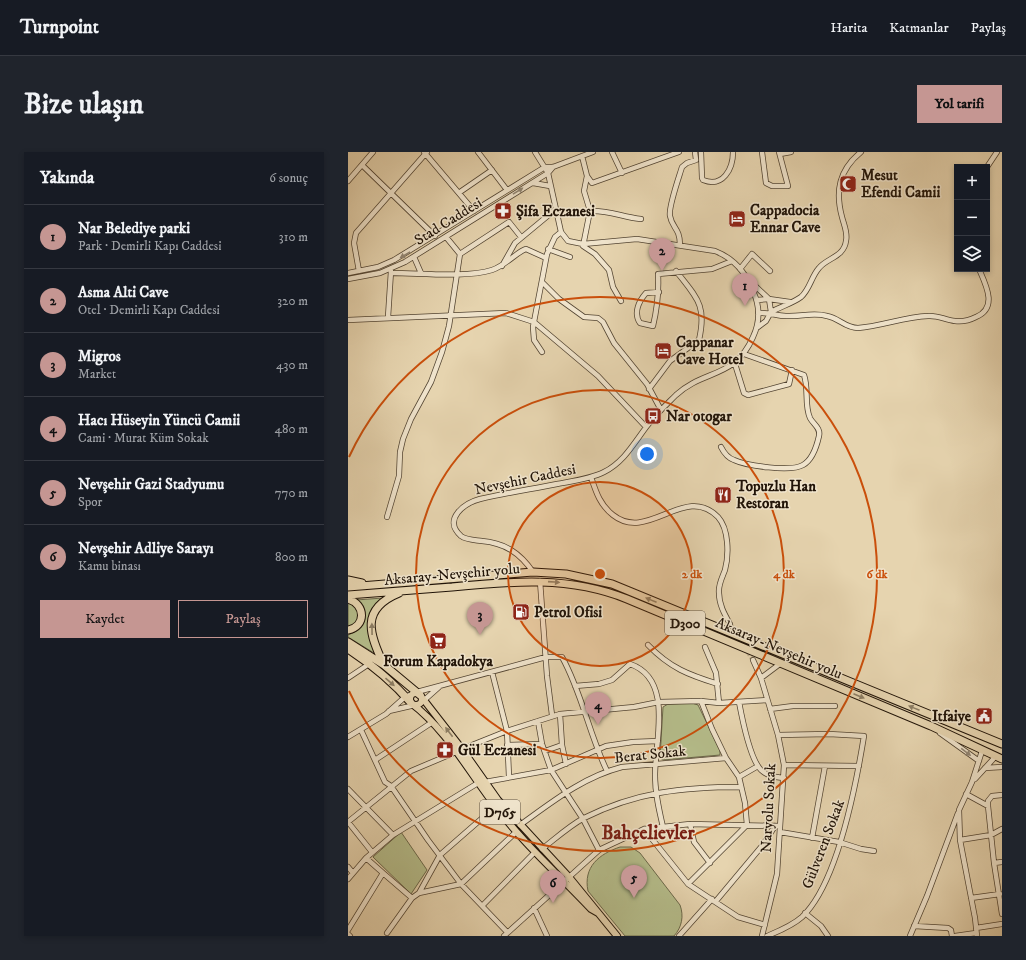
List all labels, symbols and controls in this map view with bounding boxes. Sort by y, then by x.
text: Turnpoint [20,16,99,39]
text: Harita [830,19,867,37]
text: Katmanlar [889,19,949,37]
text: Paylaş [971,19,1006,37]
button: Yol tarifi [917,85,1002,123]
text: Bize ulaşın [24,87,144,122]
map controls [954,164,990,272]
button: + [954,164,990,200]
place label: Mesut Efendi Camii [861,166,940,202]
text: Yakında [40,167,94,189]
text: 6 sonuç [269,170,308,186]
mosque icon: Mesut Efendi Camii [838,174,858,194]
one-way arrow [512,188,524,195]
street label: Stad Caddesi [411,193,486,250]
button: − [954,200,990,236]
pharmacy icon: Şifa Eczanesi [493,201,513,221]
place label: Cappadocia Ennar Cave [750,201,821,237]
place label: Şifa Eczanesi [516,202,595,221]
hotel icon: Cappadocia Ennar Cave [727,209,747,229]
text: Nar Belediye parki [78,219,190,238]
text: 1 [51,229,55,245]
text: 310 m [279,229,308,245]
button: layers [954,236,990,272]
text: Park · Demirli Kapı Caddesi [78,238,222,254]
pin: 2 [649,238,675,271]
one-way arrow [399,251,411,258]
pin: 1 [732,273,758,306]
text: Asma Alti Cave [78,283,168,302]
text: 2 [50,293,56,309]
text: 320 m [277,293,308,309]
text: Otel · Demirli Kapı Caddesi [78,302,220,318]
place label: Cappanar Cave Hotel [676,333,744,369]
hotel icon: Cappanar Cave Hotel [653,341,673,361]
text: Migros [78,347,121,366]
text: 3 [51,357,55,373]
text: 430 m [276,357,308,373]
text: Market [78,366,116,382]
bus stop icon: Nar otogar [643,406,663,426]
place label: Nar otogar [666,407,732,426]
text: Hacı Hüseyin Yüncü Camii [78,411,240,430]
text: 4 [49,421,57,437]
text: 480 m [274,421,308,437]
text: Cami · Murat Küm Sokak [78,430,209,446]
your location [637,444,657,464]
street label: Nevşehir Caddesi [473,459,578,499]
text: Nevşehir Gazi Stadyumu [78,475,224,494]
place label: Topuzlu Han Restoran [735,477,816,513]
text: 5 [50,485,56,501]
text: 770 m [275,485,308,501]
restaurant icon: Topuzlu Han Restoran [713,485,733,505]
text: Spor [78,494,102,510]
text: Nevşehir Adliye Sarayı [78,539,214,558]
text: 6 [50,549,56,565]
text: 800 m [275,549,308,565]
text: Kamu binası [78,558,141,574]
street label: Aksaray-Nevşehir yolu [383,559,521,590]
centre of rings [593,567,607,581]
text: 2 dk [682,567,703,582]
text: 4 dk [772,567,796,582]
text: 6 dk [867,567,888,582]
one-way arrow [548,578,560,585]
one-way arrow [646,597,657,603]
button: Kaydet [40,600,170,638]
button: Paylaş [178,600,308,638]
pin: 3 [467,602,493,635]
fuel station icon: Petrol Ofisi [511,602,531,622]
place label: Petrol Ofisi [534,603,602,622]
road number: D300 [665,611,705,635]
street label: Aksaray-Nevşehir yolu [712,613,845,684]
one-way arrow [369,622,375,635]
supermarket icon: Forum Kapadokya [428,631,448,651]
place label: Forum Kapadokya [383,652,493,671]
one-way arrow [384,677,395,686]
pin: 4 [585,692,611,725]
one-way arrow [853,693,865,699]
one-way arrow [908,705,919,711]
public building icon: Itfaiye [974,706,994,726]
place label: Itfaiye [932,707,972,726]
one-way arrow [445,726,453,737]
pharmacy icon: Gül Eczanesi [435,740,455,760]
place label: Gül Eczanesi [458,741,536,760]
street label: Berat Sokak [613,741,687,768]
one-way arrow [961,748,971,756]
street label: Naryolu Sokak [757,762,780,853]
street label: Gülveren Sokak [798,796,849,892]
road number: D765 [480,800,520,824]
district label: Bahçelievler [601,822,695,845]
pin: 5 [621,865,647,898]
pin: 6 [540,870,566,903]

